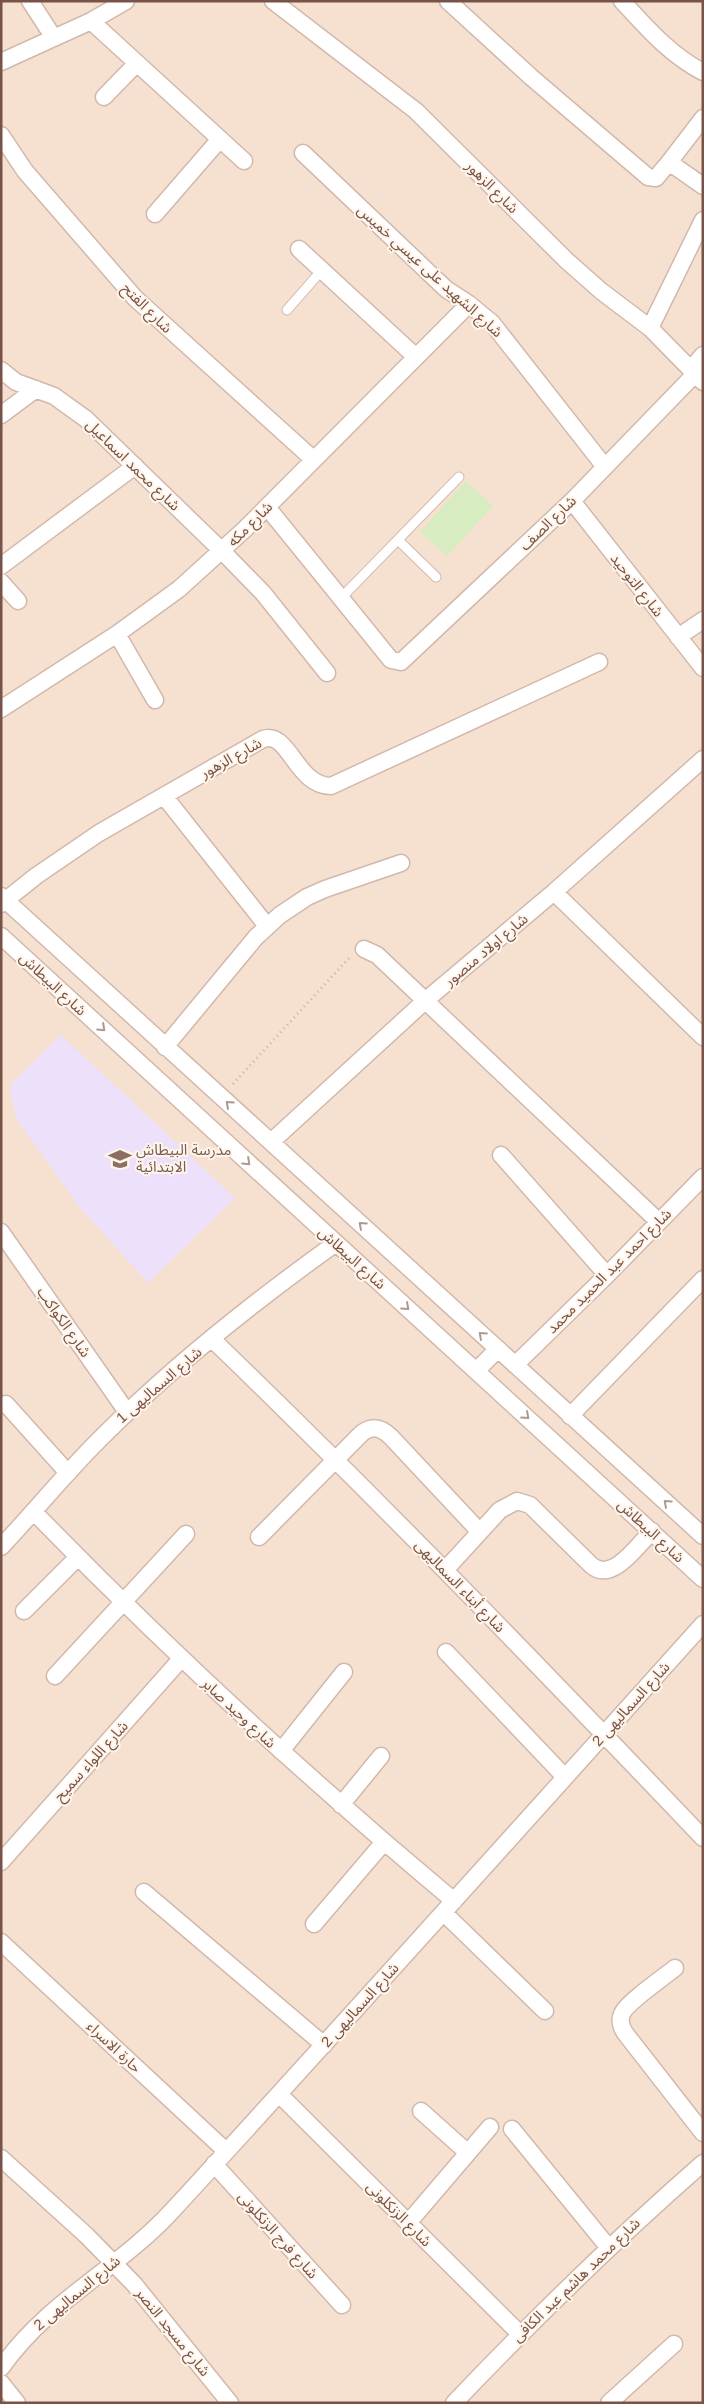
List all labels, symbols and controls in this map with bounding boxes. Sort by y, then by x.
street label: شارع الزهور [459,156,522,219]
street label: شارع الشهيد على عيسي خميس [352,201,507,343]
street label: شارع الفتح [116,279,176,339]
street label: شارع محمد اسماعيل [80,415,184,517]
street label: شارع الصف [516,491,582,556]
street label: شارع مكه [224,498,279,552]
street label: شارع التوحيد [604,550,668,623]
street label: شارع الزهور [196,734,266,785]
street label: شارع اولاد منصور [440,910,534,993]
street label: شارع البيطاش [14,949,90,1022]
one-way arrow [96,1022,105,1031]
one-way arrow [225,1101,234,1110]
place label: مدرسة البيطاش الابتدائية [136,1141,232,1175]
school or university icon: مدرسة البيطاش الابتدائية [107,1146,133,1172]
one-way arrow [241,1156,250,1165]
street label: شارع احمد عبد الحميد محمد [543,1205,677,1339]
one-way arrow [359,1222,368,1231]
street label: شارع البيطاش [312,1223,390,1295]
street label: شارع الكواكب [31,1283,95,1363]
one-way arrow [400,1301,409,1310]
one-way arrow [479,1332,488,1341]
street label: شارع السماليهى 1 [113,1343,208,1429]
one-way arrow [520,1410,529,1419]
street label: شارع البيطاش [612,1496,688,1569]
one-way arrow [663,1500,672,1509]
street label: شارع أبناء السماليهى [409,1536,509,1638]
street label: شارع السماليهى 2 [588,1658,676,1752]
street label: شارع وحيد صابر [195,1673,280,1754]
street label: شارع اللواء سميح [50,1717,134,1807]
street label: شارع السماليهى 2 [317,1959,405,2053]
street label: حارة الاسراء [83,2017,145,2077]
street label: شارع الزنكلونى [361,2178,435,2253]
street label: شارع فرج الزنكلونى [232,2188,322,2284]
street label: شارع محمد هاشم عبد الكافى [508,2214,646,2348]
street label: شارع السماليهى 2 [30,2251,126,2337]
street label: شارع مسجد النصر [129,2283,214,2382]

